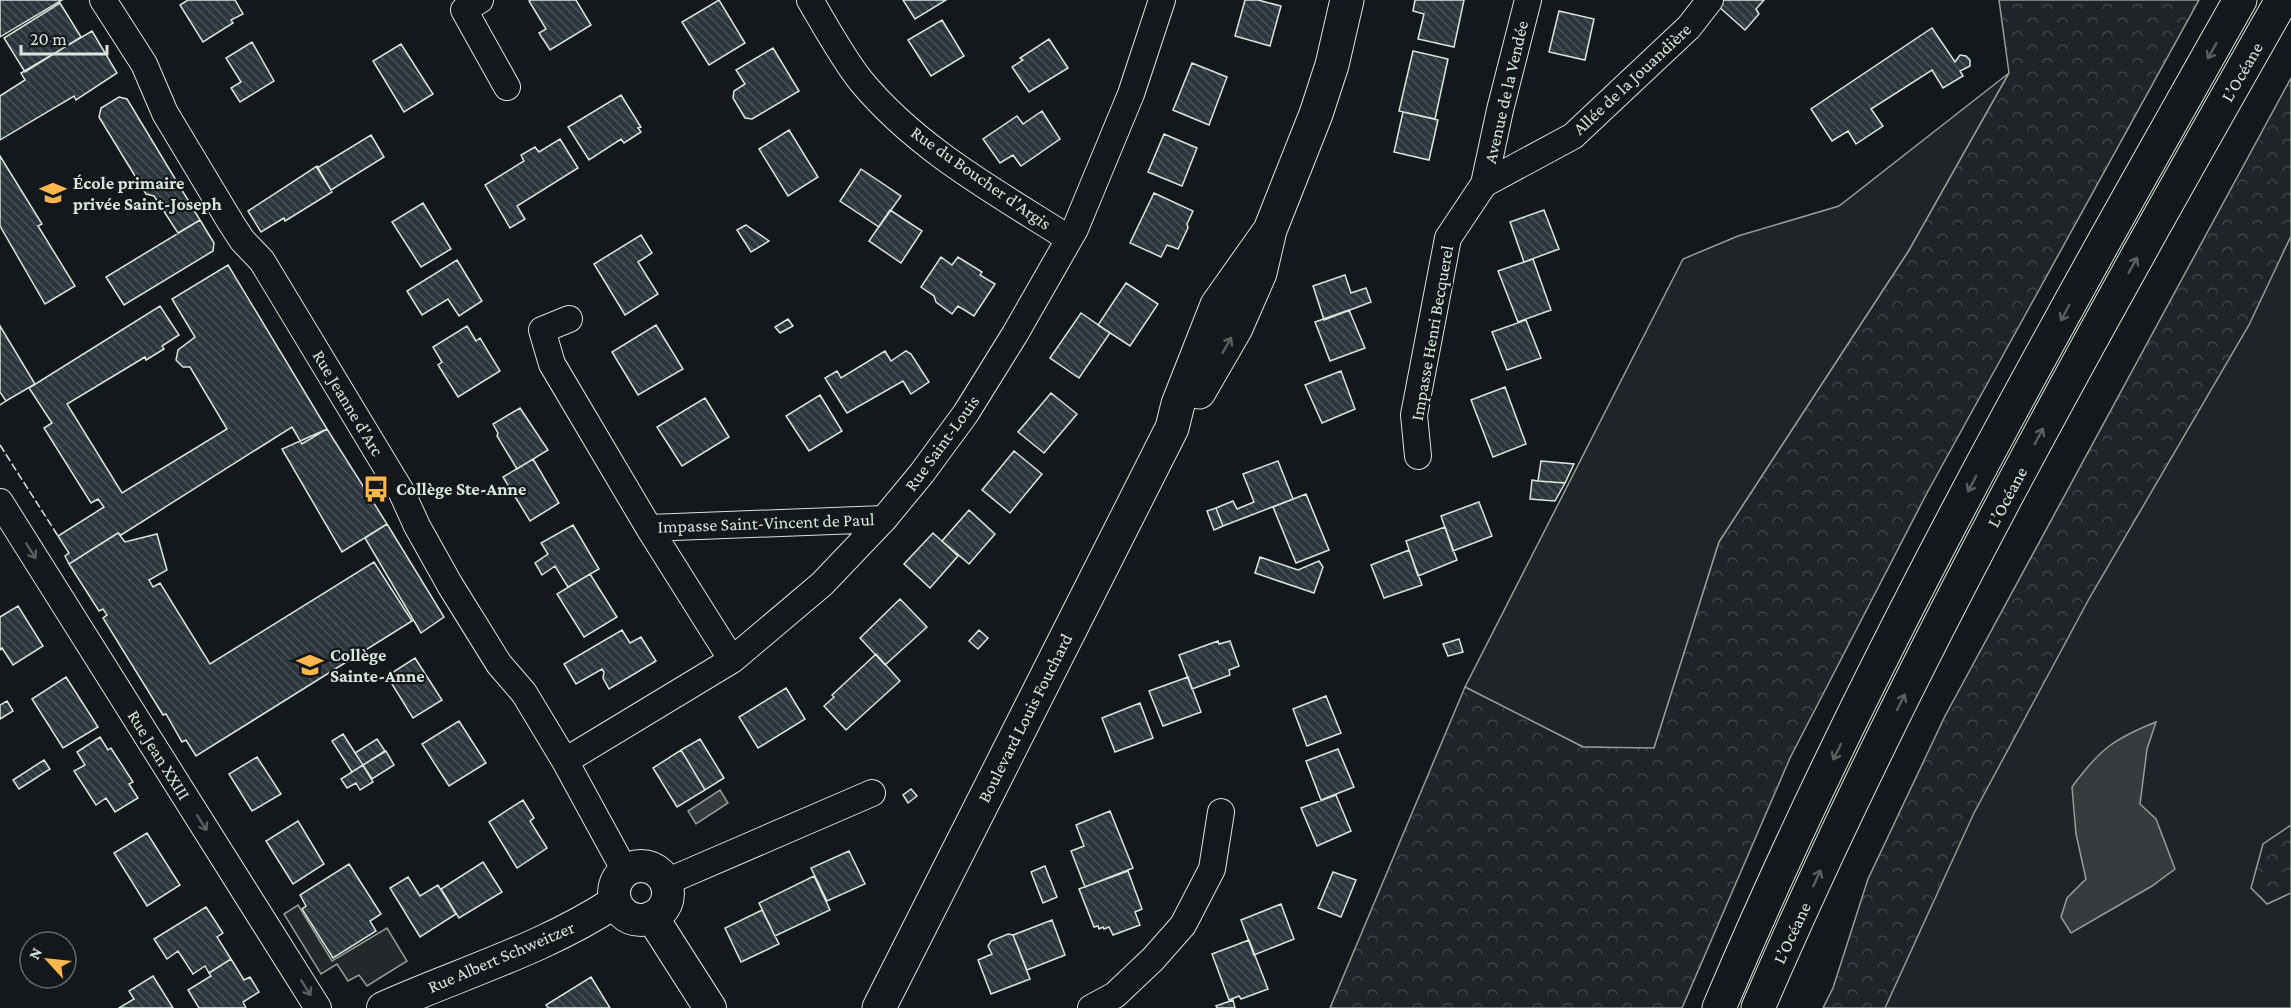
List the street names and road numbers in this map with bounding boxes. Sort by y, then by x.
street label: Avenue de la Vendée [1480,19,1532,165]
street label: Allée de la Jouandière [1569,19,1695,139]
street label: L’Océane [2217,39,2267,105]
street label: Rue du Boucher d'Argis [907,122,1055,234]
street label: Impasse Henri Becquerel [1407,244,1457,422]
street label: Rue Jeanne d'Arc [309,346,388,460]
street label: Rue Saint-Louis [901,391,983,495]
street label: L’Océane [1983,463,2031,531]
street label: Impasse Saint-Vincent de Paul [657,509,875,537]
street label: Boulevard Louis Fouchard [974,630,1077,806]
street label: Rue Jean XXIII [123,706,195,804]
street label: L’Océane [1769,899,1815,967]
street label: Rue Albert Schweitzer [425,917,578,997]

